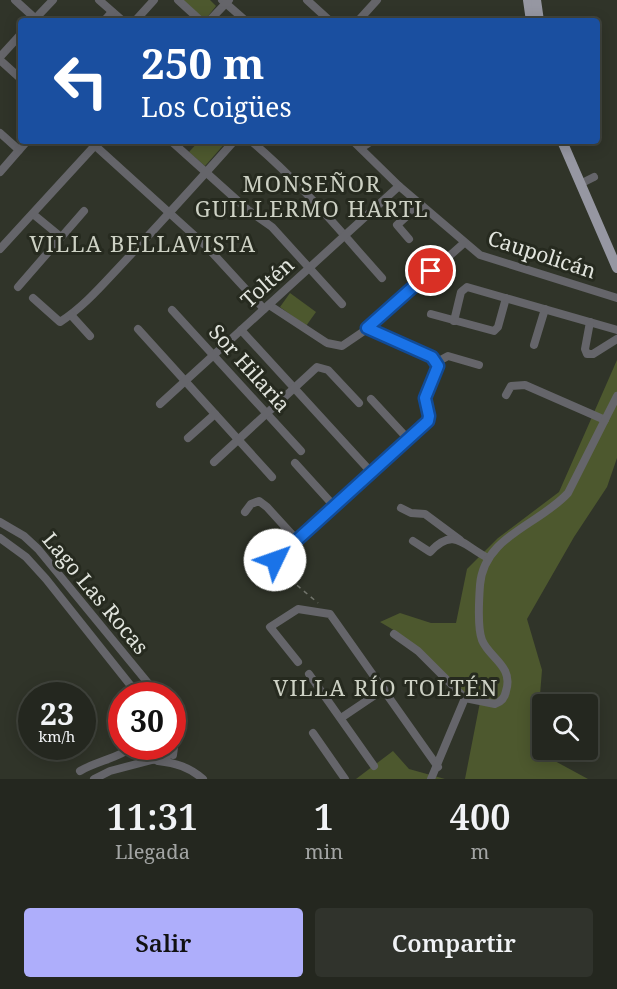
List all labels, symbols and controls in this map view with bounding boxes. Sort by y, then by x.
text: 250 m [141,34,265,91]
icon: left [42,42,120,120]
text: Los Coigües [141,88,292,125]
district label: MONSEÑOR GUILLERMO HARTL [195,168,429,223]
street label: Caupolicán [484,223,600,285]
district label: VILLA BELLAVISTA [30,228,256,258]
pin [405,245,456,296]
street label: Toltén [234,251,300,313]
icon: arrive [414,254,447,287]
street label: Sor Hilaria [203,318,297,418]
street label: Lago Las Rocas [37,526,155,660]
position arrow [243,528,307,592]
district label: VILLA RÍO TOLTÉN [273,672,499,702]
speed limit sign: 30 [108,682,186,760]
text: 23 [40,693,74,734]
map controls [532,694,598,760]
button: search [532,694,598,760]
text: km/h [39,726,75,746]
text: 11:31 [107,792,198,841]
text: 1 [314,792,334,841]
text: 400 [450,792,510,841]
text: Llegada [115,838,190,865]
text: min [305,838,343,865]
text: m [471,838,489,865]
button: Salir [24,908,303,977]
button: Compartir [315,908,593,977]

